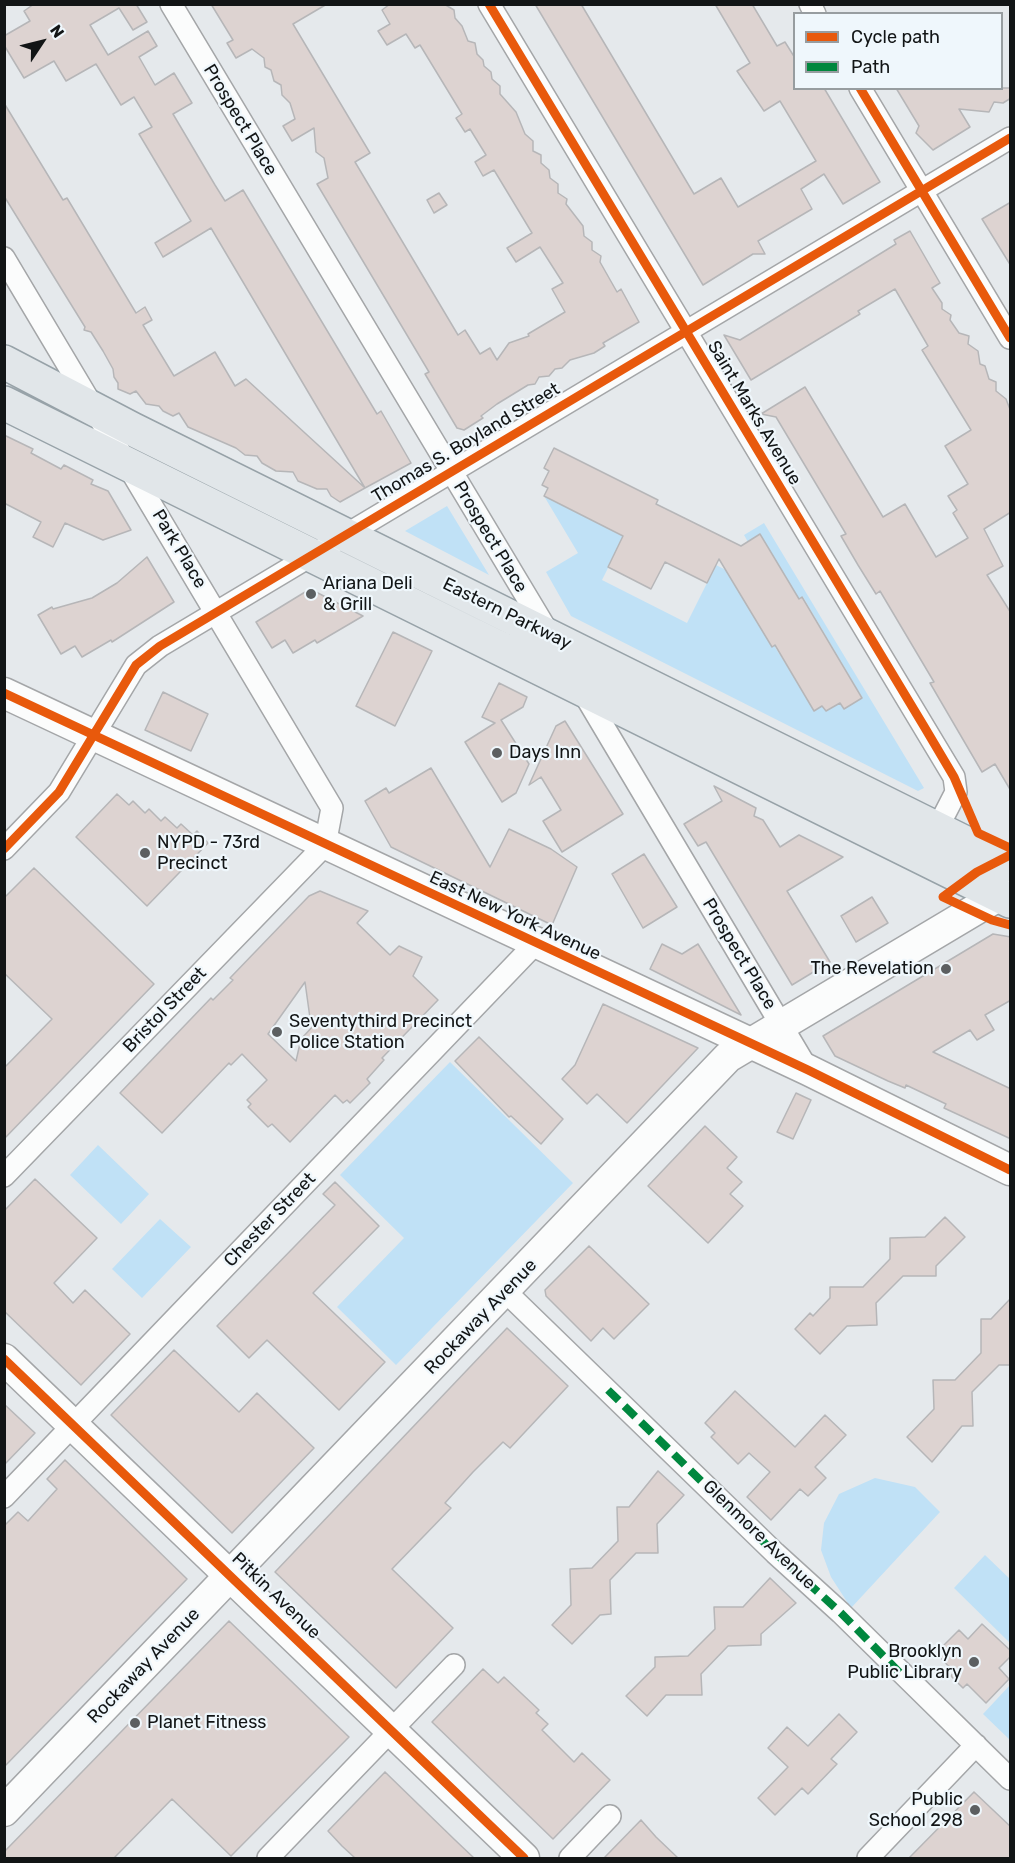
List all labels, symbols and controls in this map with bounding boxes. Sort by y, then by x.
north arrow [12,12,72,72]
legend [793,12,1003,90]
text: N [46,21,68,42]
text: Cycle path [851,26,940,48]
text: Path [851,56,890,78]
street label: Prospect Place [198,61,282,179]
street label: Saint Marks Avenue [702,337,806,489]
street label: Thomas S. Boyland Street [368,378,564,508]
street label: Prospect Place [448,478,532,596]
street label: Park Place [147,506,211,592]
place label: Ariana Deli & Grill [323,573,413,616]
street label: Eastern Parkway [439,573,575,655]
marker: Ariana Deli & Grill [304,587,318,601]
place label: Days Inn [509,742,581,764]
marker: Days Inn [490,746,504,760]
place label: NYPD - 73rd Precinct [157,832,260,874]
marker: NYPD - 73rd Precinct [138,846,152,860]
street label: East New York Avenue [426,867,604,965]
street label: Prospect Place [697,895,781,1013]
place label: The Revelation [810,958,934,980]
marker: The Revelation [939,962,953,976]
street label: Bristol Street [119,963,211,1057]
place label: Seventythird Precinct Police Station [289,1011,472,1054]
marker: Seventythird Precinct Police Station [270,1025,284,1039]
street label: Chester Street [220,1168,320,1272]
street label: Rockaway Avenue [420,1255,542,1379]
street label: Glenmore Avenue [698,1476,820,1594]
street label: Pitkin Avenue [227,1548,325,1644]
street label: Rockaway Avenue [83,1604,205,1728]
place label: Brooklyn Public Library [847,1641,962,1684]
marker: Brooklyn Public Library [967,1655,981,1669]
place label: Planet Fitness [147,1712,266,1734]
marker: Planet Fitness [128,1716,142,1730]
place label: Public School 298 [869,1789,963,1832]
marker: Public School 298 [968,1803,982,1817]

